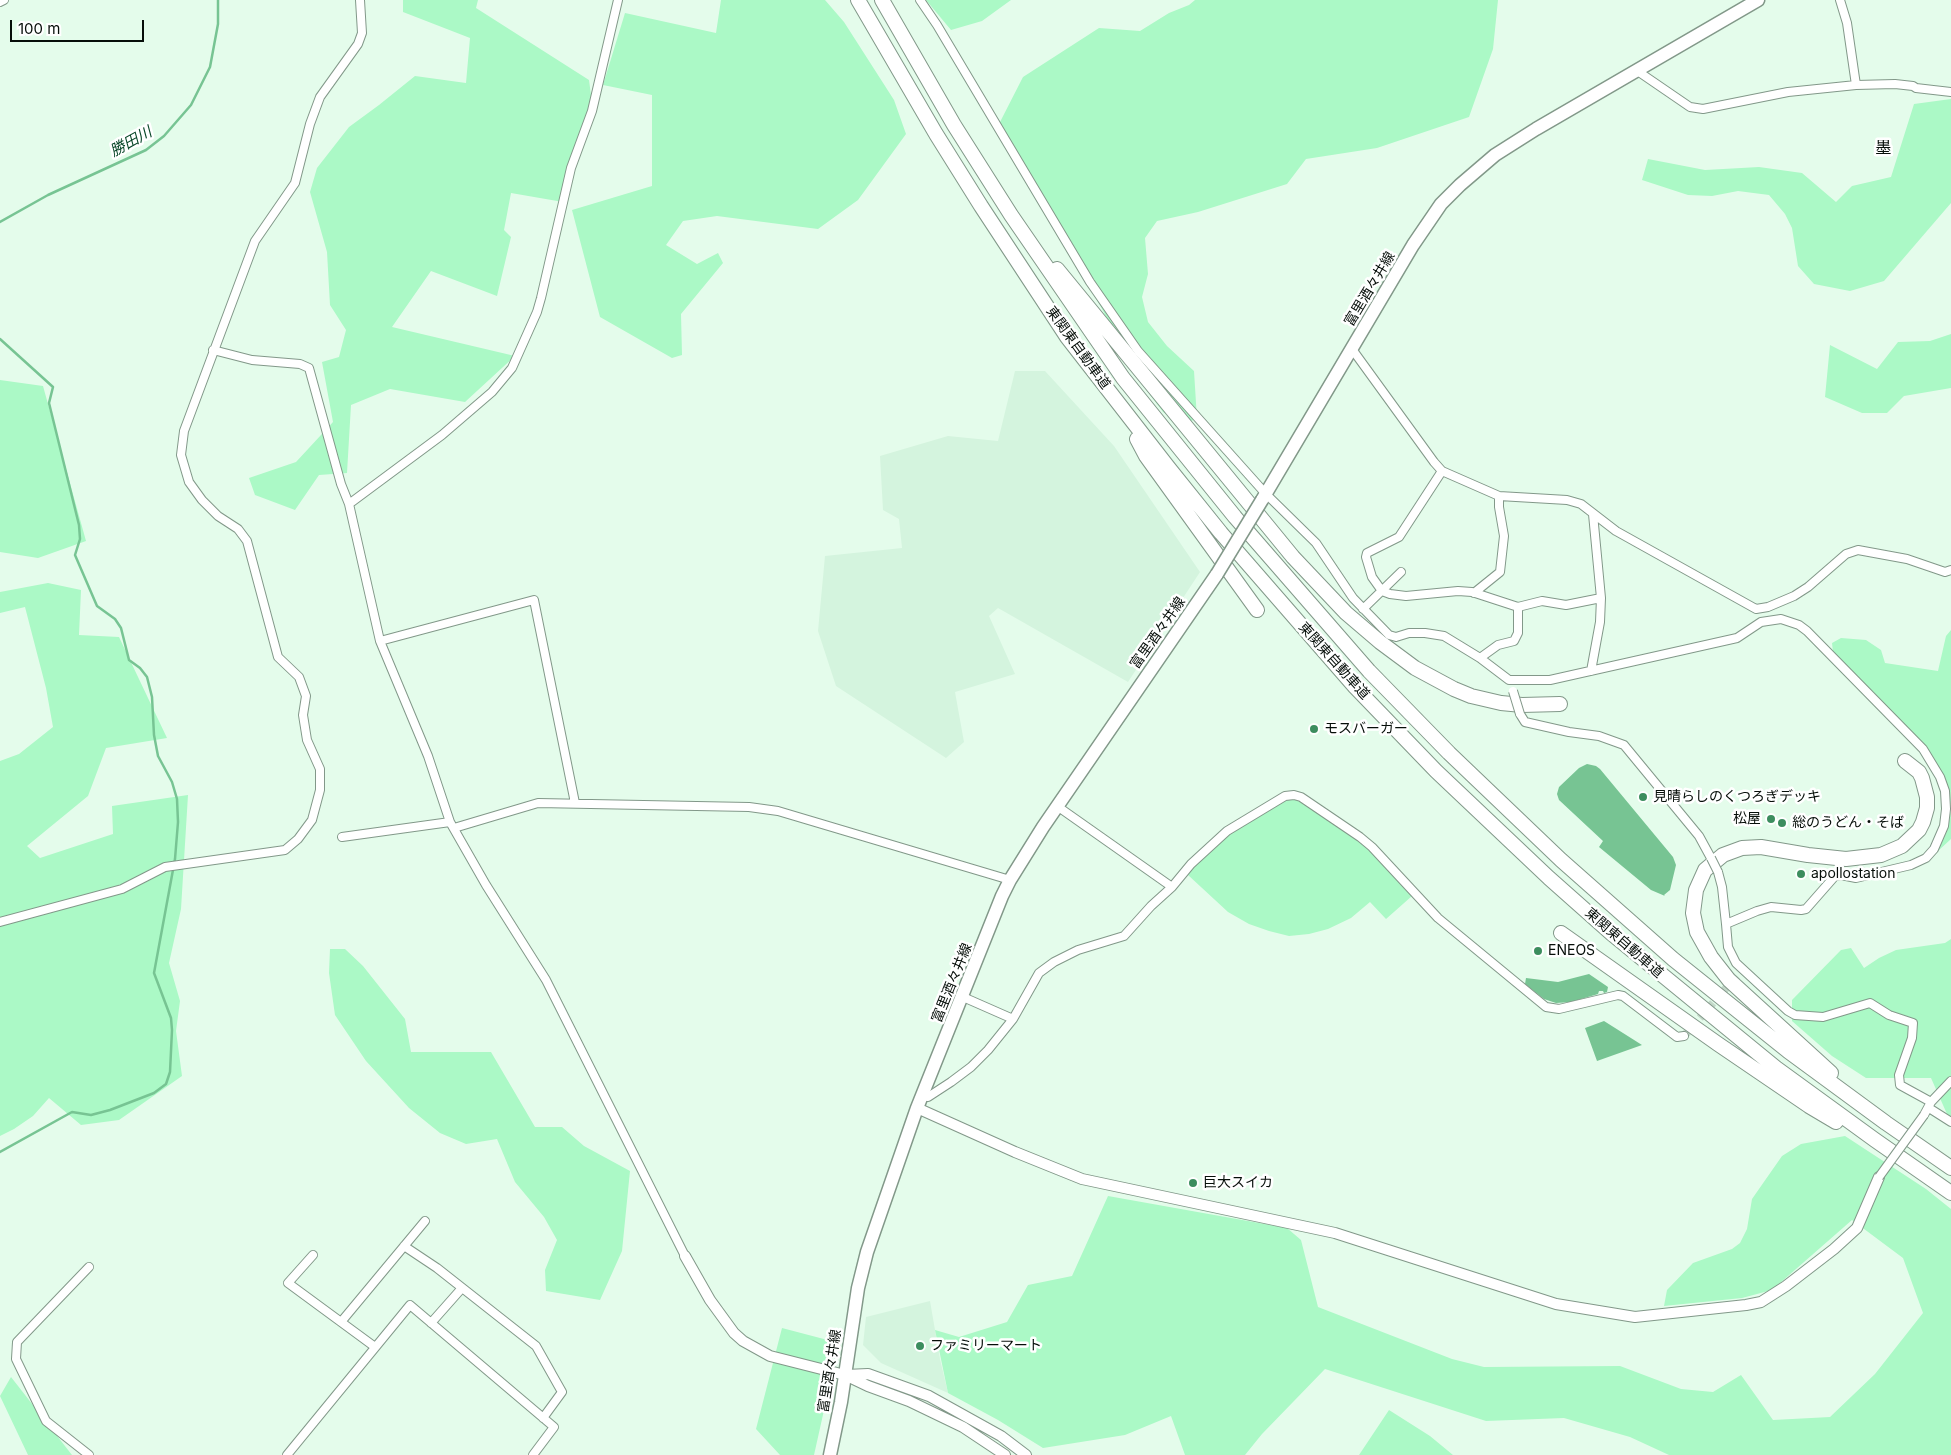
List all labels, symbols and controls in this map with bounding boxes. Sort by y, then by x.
scale bar [12,10,146,42]
text: 100 m [18,19,60,38]
water label: 勝田川 [107,123,155,161]
district label: 墨 [1875,138,1891,158]
street label: 富里酒々井線 [1341,249,1399,329]
street label: 東関東自動車道 [1042,303,1114,393]
street label: 富里酒々井線 [1127,594,1189,672]
street label: 東関東自動車道 [1295,619,1373,703]
place label: モスバーガー [1324,721,1408,737]
marker: モスバーガー [1308,723,1320,735]
place label: 見晴らしのくつろぎデッキ [1653,789,1821,805]
marker: 見晴らしのくつろぎデッキ [1637,791,1649,803]
place label: 松屋 [1733,811,1761,827]
marker: 松屋 [1765,813,1777,825]
place label: 総のうどん・そば [1792,815,1904,831]
marker: 総のうどん・そば [1776,817,1788,829]
place label: apollostation [1811,866,1896,882]
marker: apollostation [1795,868,1807,880]
street label: 東関東自動車道 [1582,905,1666,981]
street label: 富里酒々井線 [928,941,976,1025]
place label: ENEOS [1548,943,1595,959]
marker: ENEOS [1532,945,1544,957]
place label: 巨大スイカ [1203,1175,1273,1191]
marker: 巨大スイカ [1187,1177,1199,1189]
street label: 富里酒々井線 [815,1328,845,1414]
place label: ファミリーマート [930,1338,1042,1354]
marker: ファミリーマート [914,1340,926,1352]

